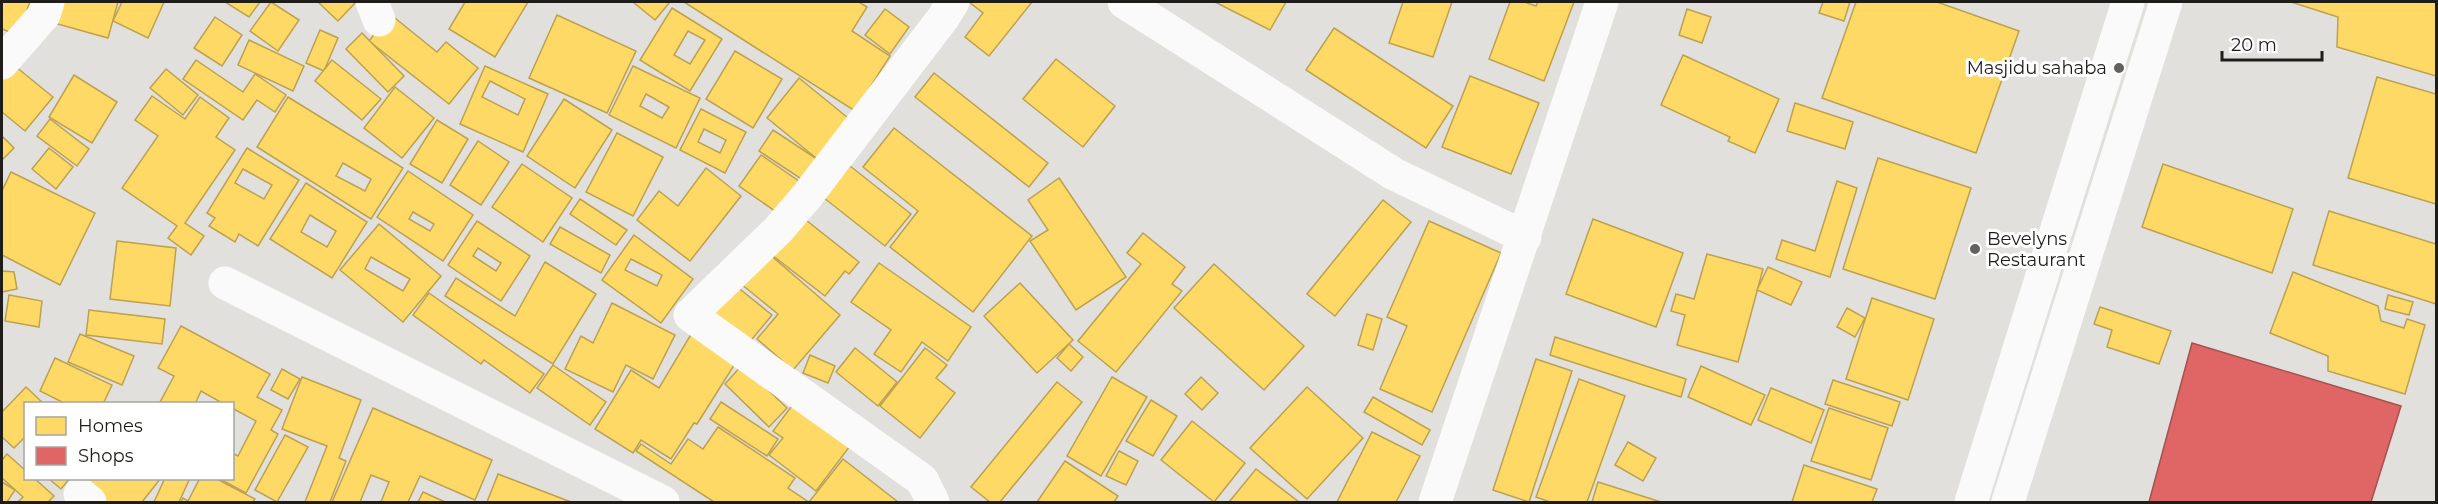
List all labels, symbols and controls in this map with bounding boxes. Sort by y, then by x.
scale bar [2222,24,2322,62]
text: 20 m [2231,34,2277,56]
place label: Masjidu sahaba [1967,57,2107,79]
marker: Masjidu sahaba [2112,61,2126,75]
place label: Bevelyns Restaurant [1987,228,2086,271]
marker: Bevelyns Restaurant [1968,242,1982,256]
legend [24,402,234,480]
text: Homes [78,415,143,437]
text: Shops [78,445,134,467]

